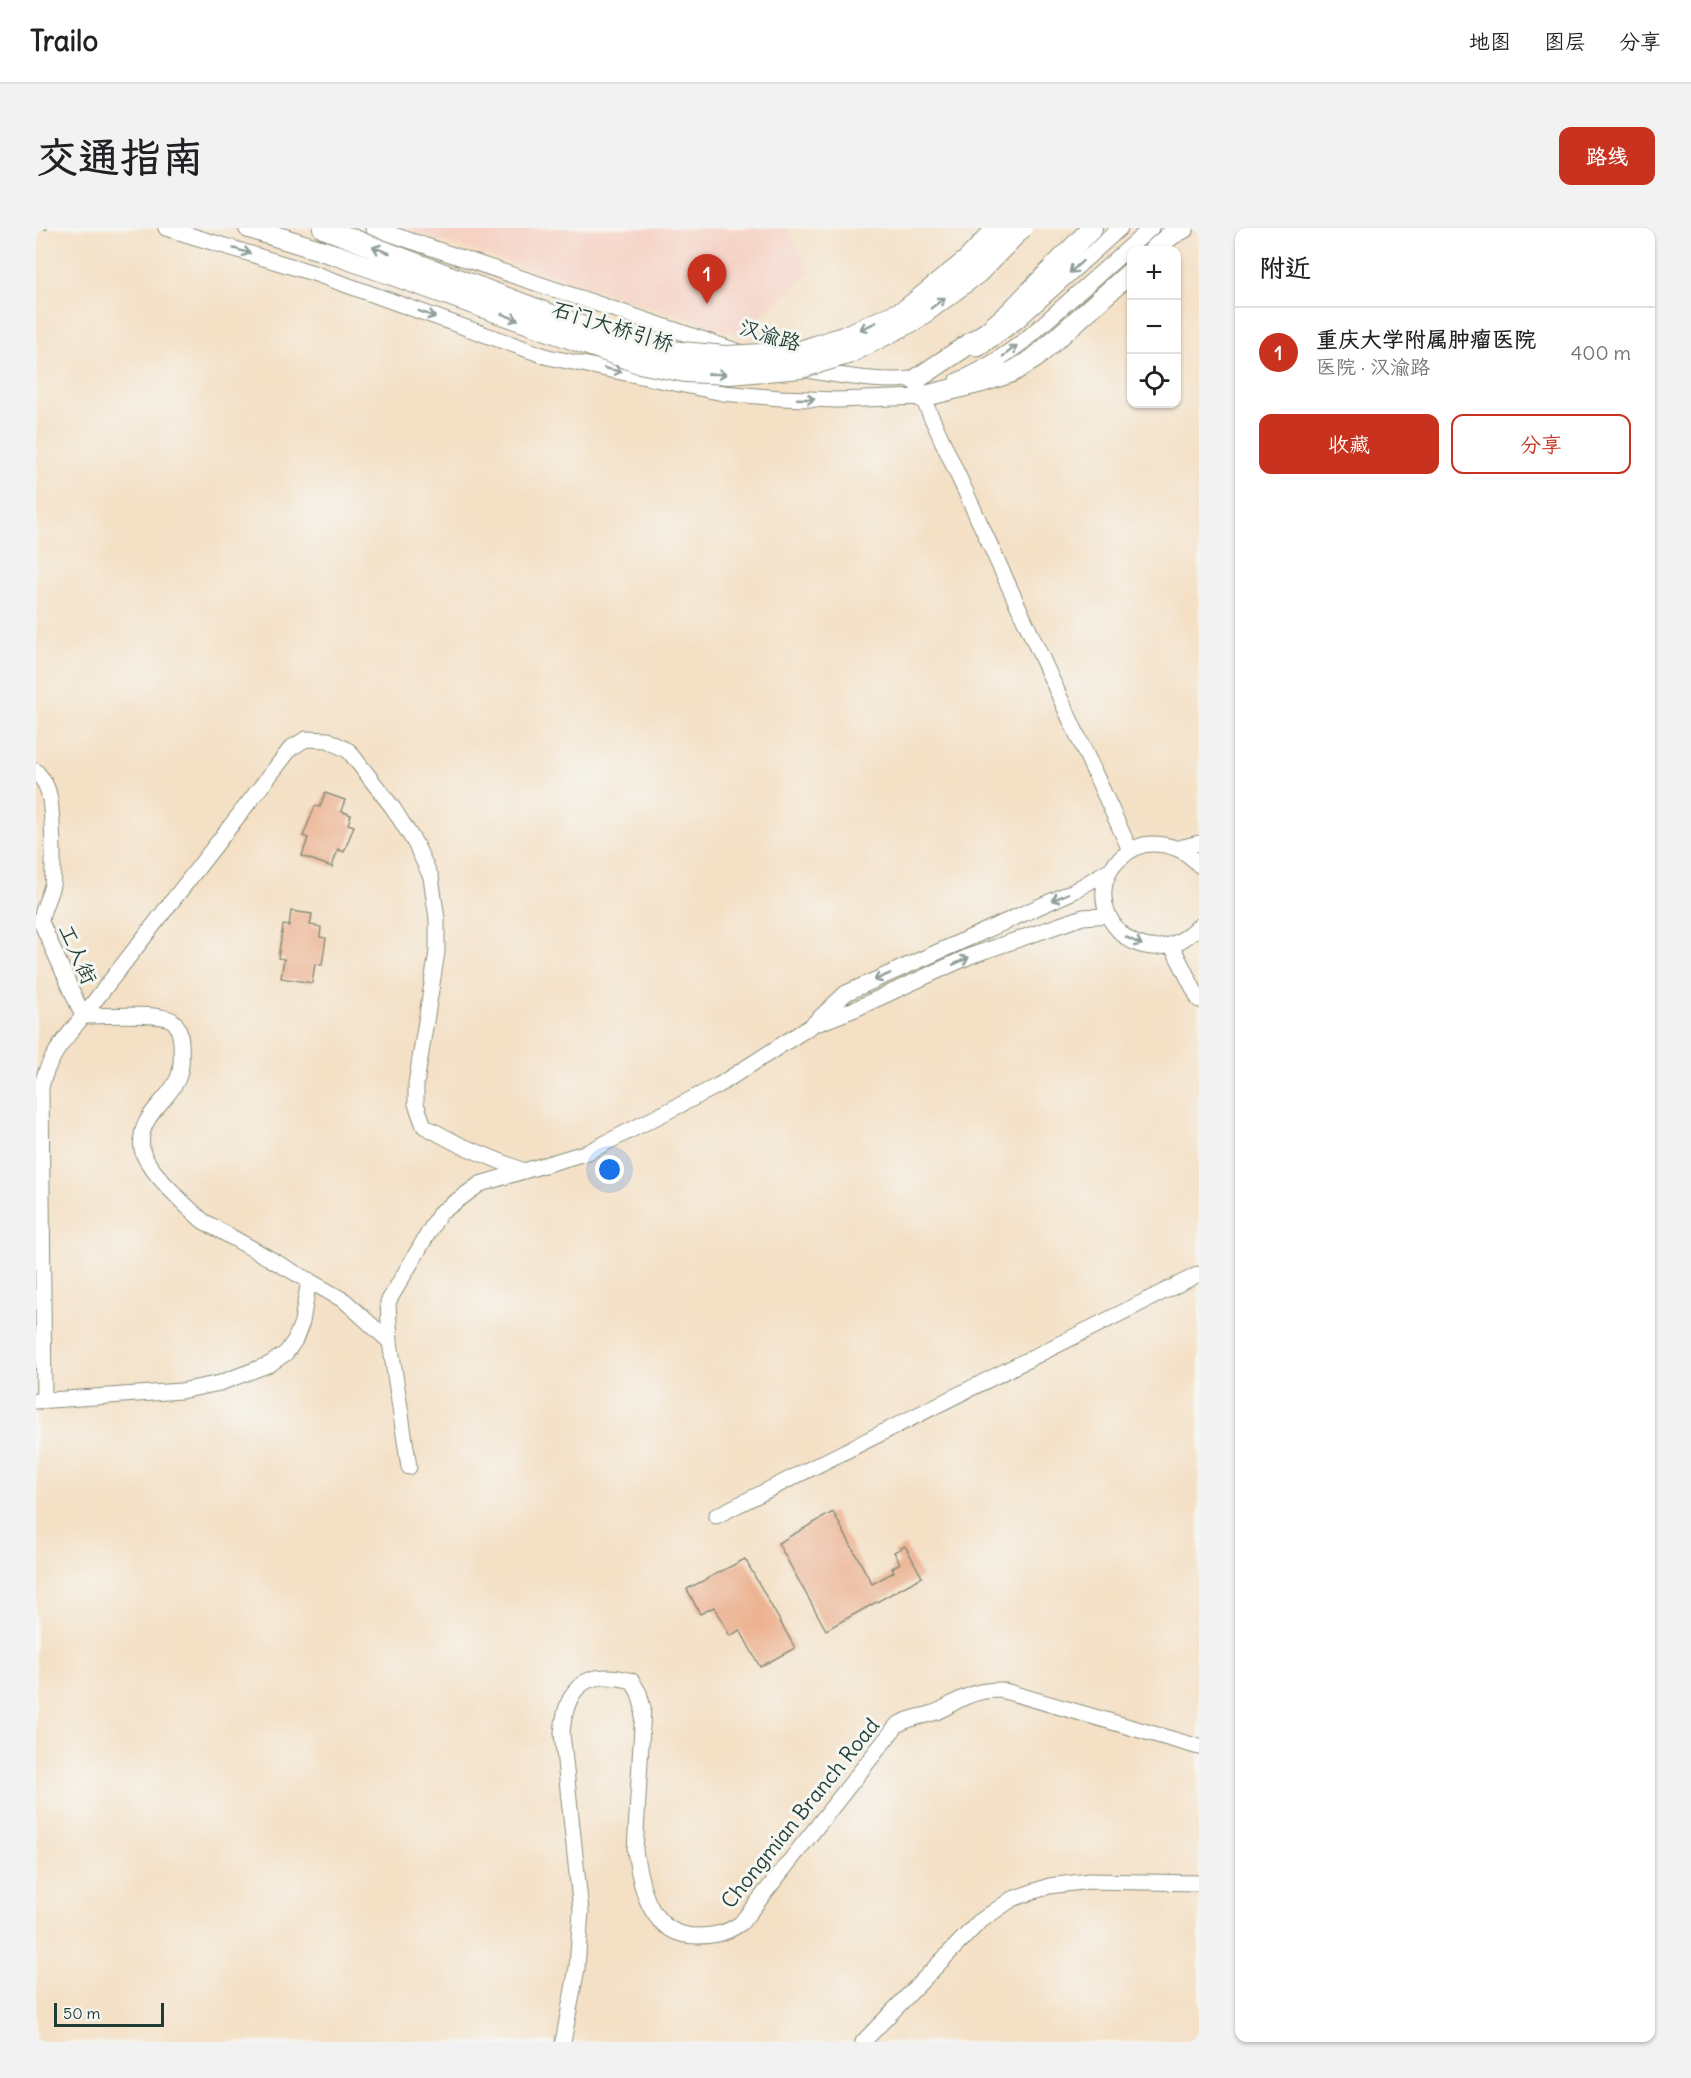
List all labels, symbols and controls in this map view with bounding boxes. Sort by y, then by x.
text: Trailo [30,23,98,59]
text: 地图 [1469,28,1511,55]
text: 图层 [1544,28,1586,55]
text: 分享 [1619,28,1661,55]
button: 路线 [1559,127,1655,185]
text: 交通指南 [36,131,204,183]
one-way arrow [372,244,390,255]
one-way arrow [233,246,252,257]
map controls [1127,246,1181,408]
button: + [1127,246,1181,300]
text: 附近 [1259,251,1311,284]
pin: 1 [688,254,726,304]
one-way arrow [1069,260,1084,274]
street label: 石门大桥引桥 [549,295,677,357]
one-way arrow [929,297,945,310]
button: − [1127,300,1181,354]
one-way arrow [417,309,436,320]
one-way arrow [500,313,519,324]
street label: 汉渝路 [736,313,804,357]
one-way arrow [859,322,877,333]
text: 重庆大学附属肿瘤医院 [1316,325,1536,353]
text: 1 [1275,340,1282,365]
text: 400 m [1571,340,1631,365]
one-way arrow [1002,345,1018,358]
button: locate [1127,354,1181,408]
text: 医院 · 汉渝路 [1316,354,1430,379]
one-way arrow [603,365,622,377]
one-way arrow [706,368,726,379]
one-way arrow [795,393,815,404]
button: 收藏 [1259,414,1439,474]
button: 分享 [1451,414,1631,474]
one-way arrow [1051,892,1069,904]
street label: 工人街 [53,920,103,988]
one-way arrow [1125,935,1143,947]
one-way arrow [951,954,969,966]
one-way arrow [873,972,891,984]
your location [595,1155,624,1184]
street label: Chongmian Branch Road [715,1712,885,1914]
scale bar [54,2000,164,2028]
text: 50 m [63,2003,101,2023]

